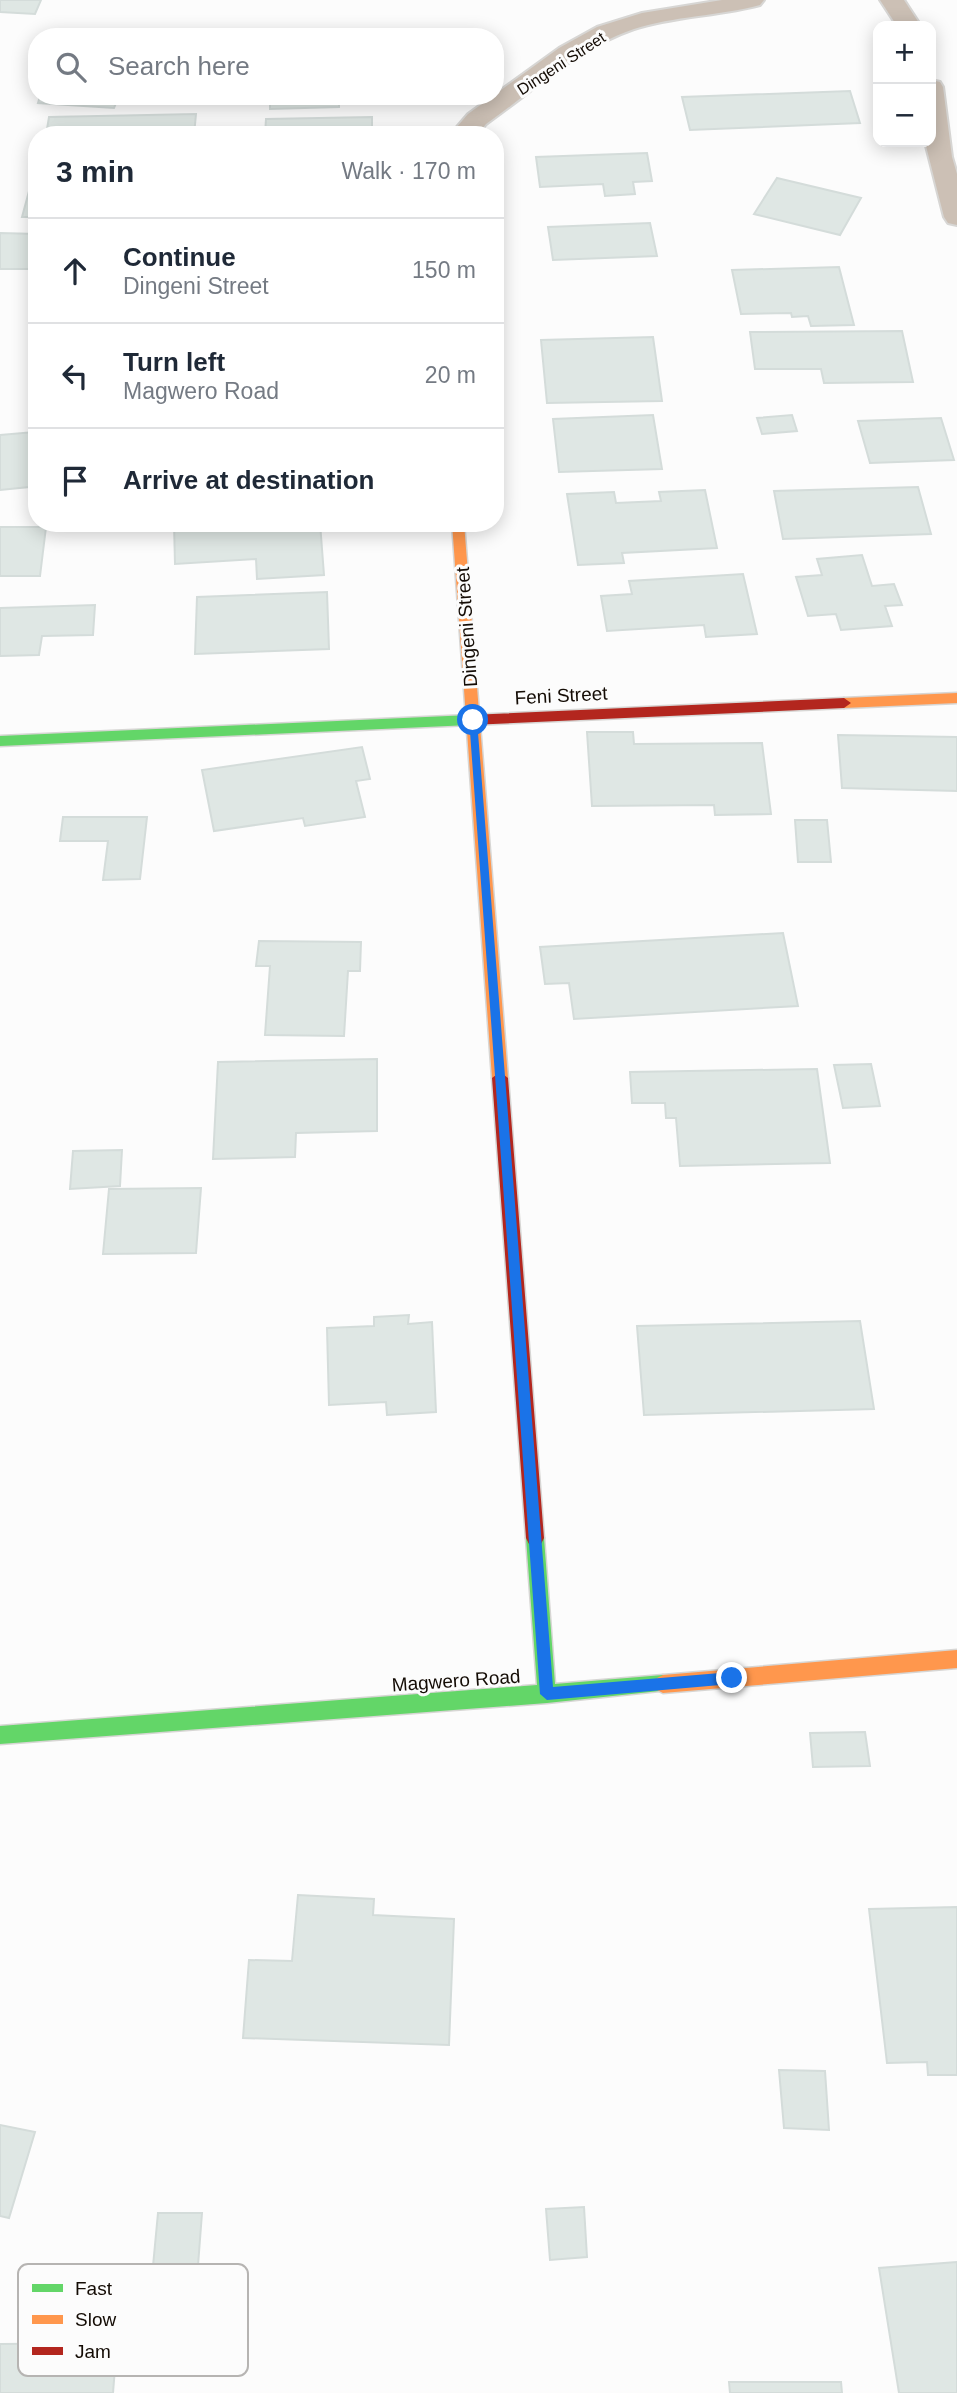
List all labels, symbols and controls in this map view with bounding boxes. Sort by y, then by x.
map controls [873,21,936,147]
button: + [873,21,936,84]
search box [28,28,504,105]
street label: Dingeni Street [514,28,609,98]
icon: search [52,48,90,86]
text: Search here [108,51,250,81]
button: − [873,84,936,147]
text: 3 min [56,155,134,188]
text: Walk · 170 m [341,158,476,184]
text: Continue [123,242,236,272]
icon: ahead [56,252,94,290]
text: 150 m [412,257,476,283]
text: Dingeni Street [123,273,269,299]
text: Turn left [123,347,225,377]
icon: left [56,357,94,395]
text: 20 m [425,362,476,388]
text: Magwero Road [123,378,279,404]
icon: arrive [56,462,94,500]
text: Arrive at destination [123,465,374,495]
street label: Dingeni Street [452,565,481,688]
street label: Feni Street [514,683,609,708]
route start [457,704,488,735]
route end [716,1662,747,1693]
street label: Magwero Road [391,1666,521,1695]
legend [18,2264,248,2376]
text: Fast [75,2278,113,2299]
text: Slow [75,2309,116,2330]
text: Jam [75,2341,111,2362]

